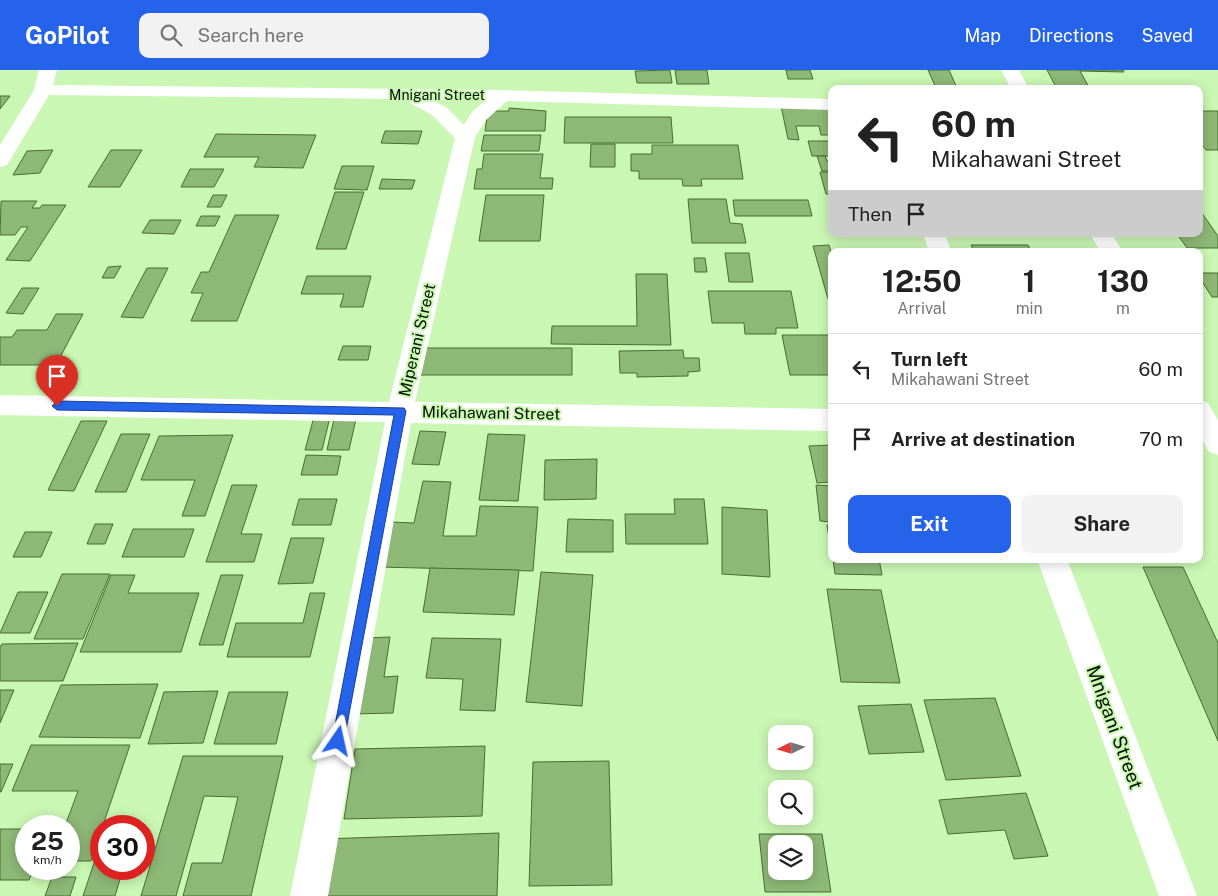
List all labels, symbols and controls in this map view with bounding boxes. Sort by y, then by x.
search box [139,13,489,58]
text: GoPilot [25,21,109,49]
icon: search [157,21,185,49]
text: Search here [197,24,304,46]
text: Map [964,25,1001,46]
text: Directions [1029,25,1114,46]
text: Saved [1142,25,1193,46]
street label: Mnigani Street [389,87,485,103]
text: 60 m [931,104,1016,145]
icon: left [848,105,913,170]
text: Mikahawani Street [931,146,1122,172]
icon: arrive [902,200,930,228]
text: Then [848,203,892,225]
text: 12:50 [882,263,962,299]
text: 1 [1023,263,1036,299]
text: 130 [1097,263,1149,299]
street label: Miperani Street [395,282,439,398]
text: Arrival [897,299,947,318]
text: min [1016,299,1043,318]
text: m [1116,299,1130,318]
text: Turn left [891,348,968,370]
pin [36,355,78,406]
icon: left [848,355,876,383]
text: 60 m [1139,358,1183,380]
icon: arrive [43,362,71,390]
text: Mikahawani Street [891,370,1030,389]
street label: Mikahawani Street [422,402,560,424]
icon: arrive [848,425,876,453]
text: Arrive at destination [891,428,1075,450]
text: 70 m [1139,428,1183,450]
button: Exit [848,495,1011,553]
button: Share [1021,495,1183,553]
street label: Mnigani Street [1082,662,1148,792]
position arrow [311,714,363,766]
north arrow [768,725,812,770]
map controls [768,725,813,880]
button: search [768,780,813,825]
speed limit sign: 30 [90,815,155,880]
text: 25 [31,826,64,856]
button: layers [768,835,813,880]
text: km/h [33,853,62,867]

